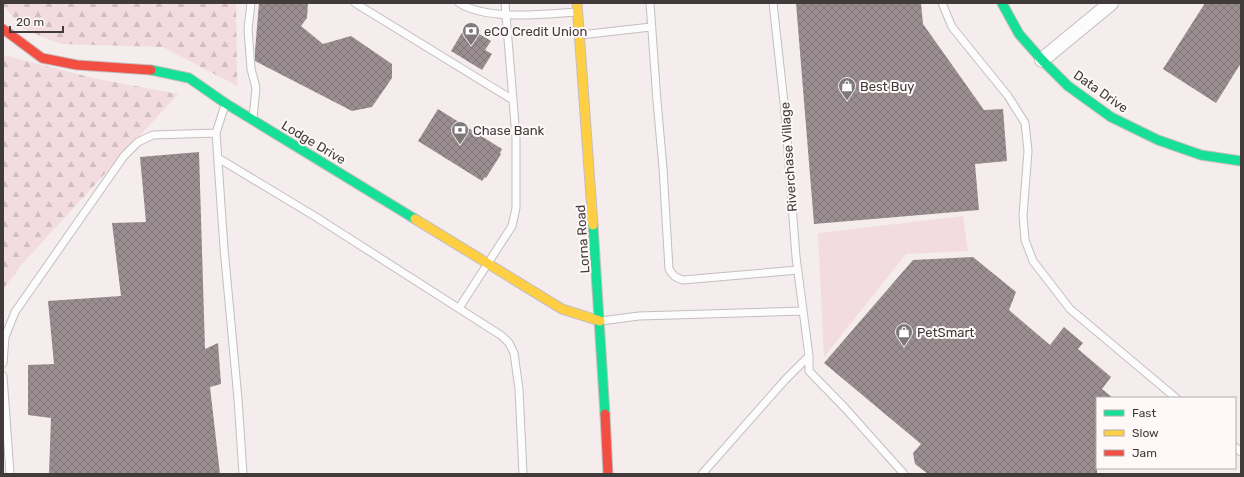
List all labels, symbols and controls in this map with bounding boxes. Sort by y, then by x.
scale bar [10,8,63,34]
text: 20 m [16,15,44,29]
bank icon: eCO Credit Union [461,21,481,46]
place label: eCO Credit Union [484,24,587,39]
street label: Data Drive [1071,67,1131,116]
shop icon: Best Buy [837,76,857,101]
place label: Best Buy [860,79,915,94]
street label: Riverchase Village [777,102,801,212]
street label: Lodge Drive [279,117,348,168]
bank icon: Chase Bank [450,120,470,145]
place label: Chase Bank [473,123,545,138]
street label: Lorna Road [573,204,592,274]
shop icon: PetSmart [894,322,914,347]
place label: PetSmart [917,325,974,340]
legend [1096,397,1236,469]
text: Fast [1132,406,1156,420]
text: Slow [1132,426,1159,440]
text: Jam [1132,446,1157,460]

